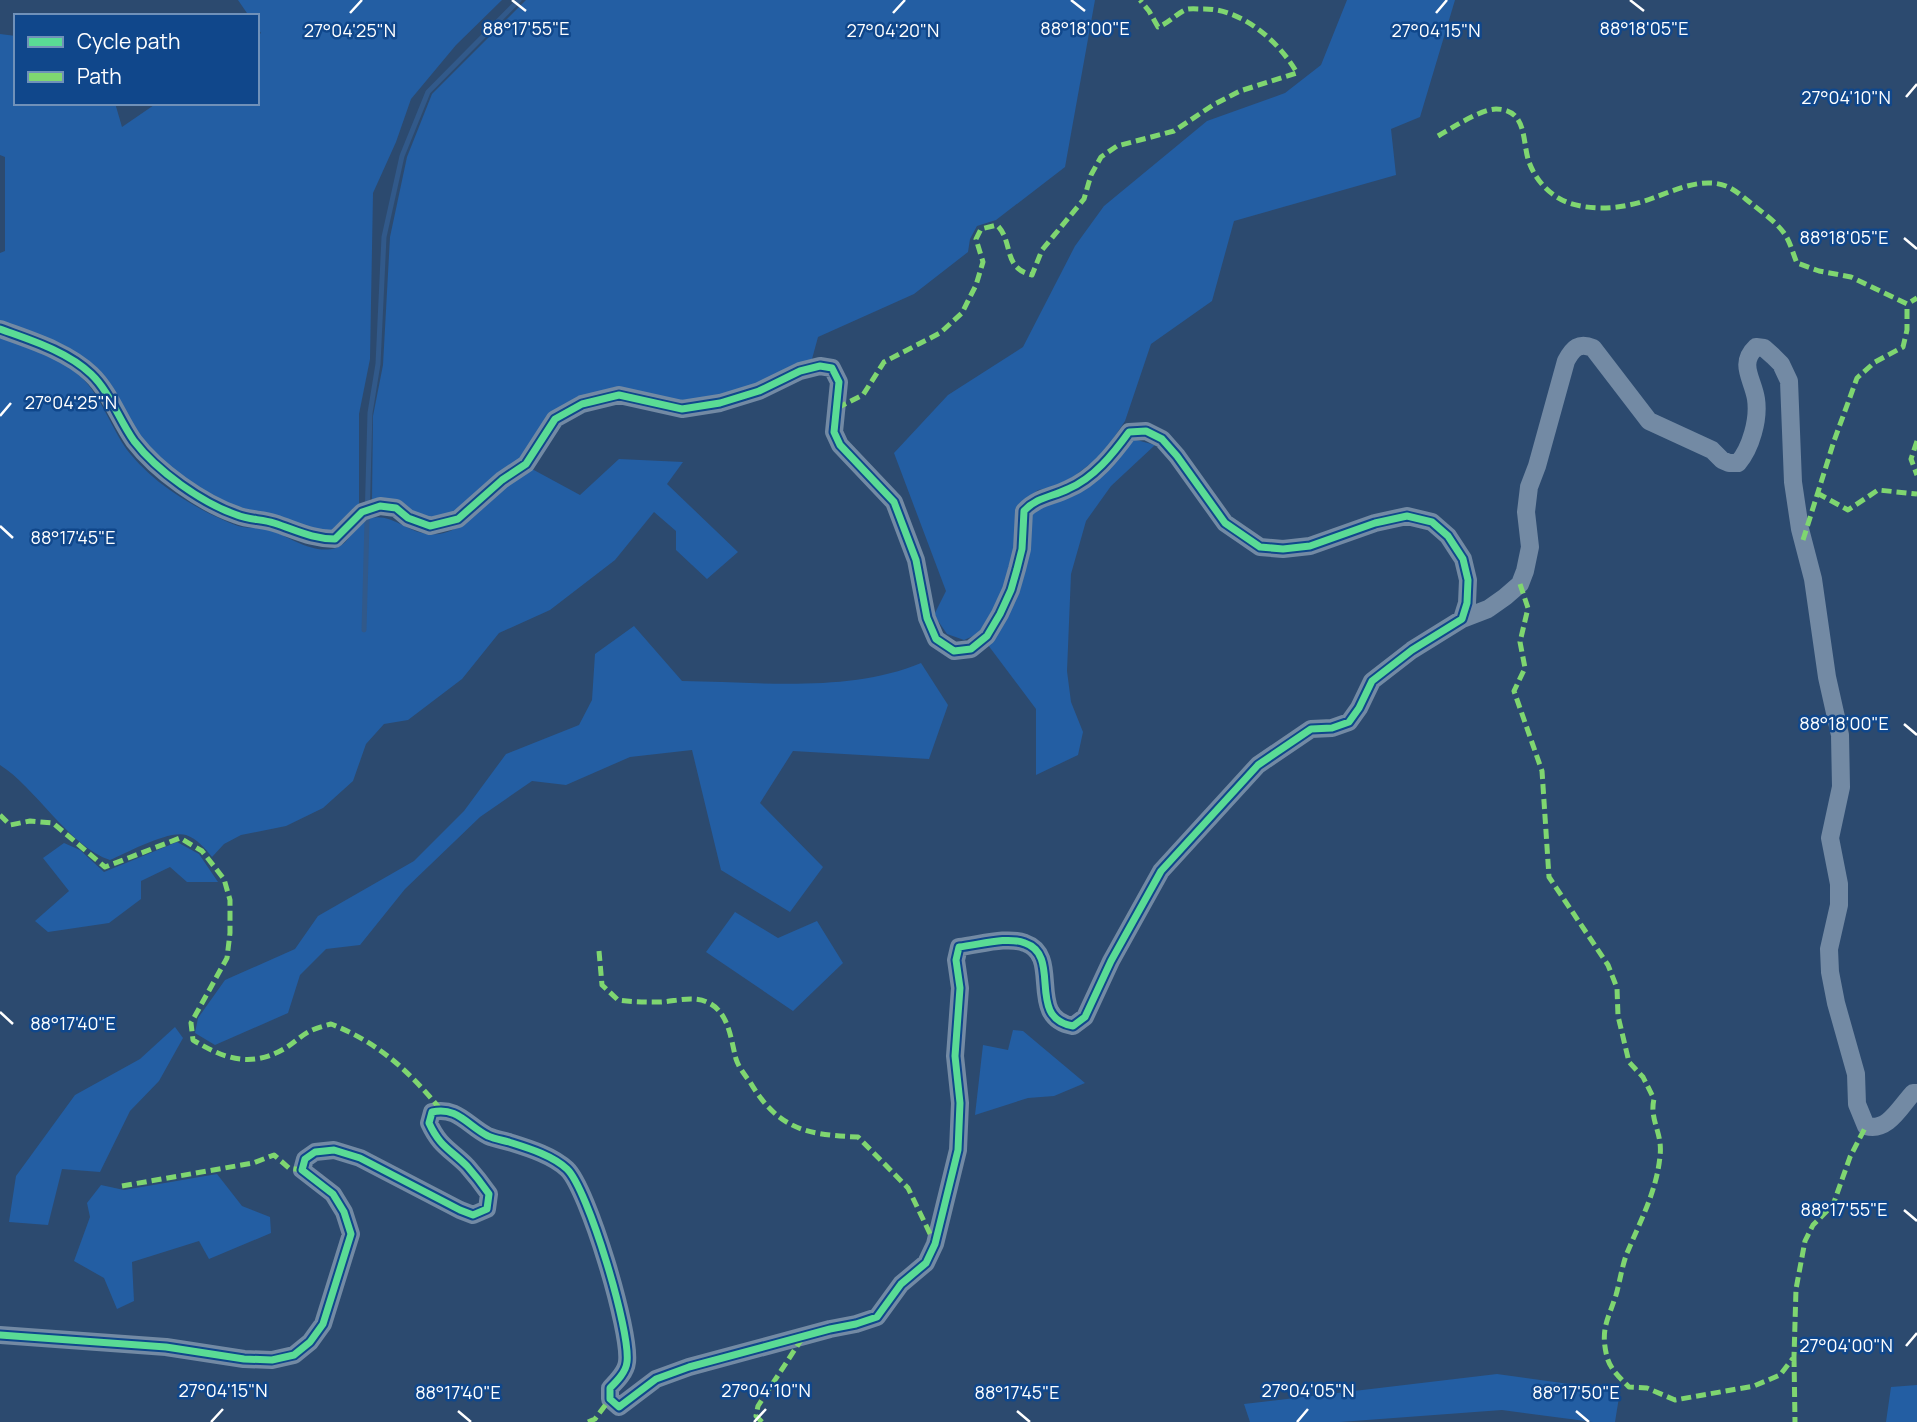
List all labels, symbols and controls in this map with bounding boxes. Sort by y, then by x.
legend [14,14,259,105]
text: 88°17'55"E [482,16,570,40]
text: 88°18'00"E [1040,16,1130,40]
text: 88°18'05"E [1599,16,1689,40]
text: 27°04'25"N [304,18,396,42]
text: 27°04'20"N [847,18,939,42]
text: 27°04'15"N [1391,18,1481,42]
text: Cycle path [77,27,180,55]
text: Path [77,62,122,90]
text: 27°04'10"N [1801,85,1891,109]
text: 88°18'05"E [1799,225,1889,249]
text: 27°04'25"N [25,390,117,414]
text: 88°17'45"E [30,525,116,549]
text: 88°18'00"E [1799,711,1889,735]
text: 88°17'40"E [30,1011,116,1035]
text: 88°17'55"E [1800,1197,1888,1221]
text: 27°04'00"N [1799,1333,1893,1357]
text: 27°04'15"N [178,1378,268,1402]
text: 27°04'10"N [721,1378,811,1402]
text: 27°04'05"N [1261,1378,1355,1402]
text: 88°17'40"E [415,1380,501,1404]
text: 88°17'45"E [974,1380,1060,1404]
text: 88°17'50"E [1532,1380,1620,1404]

